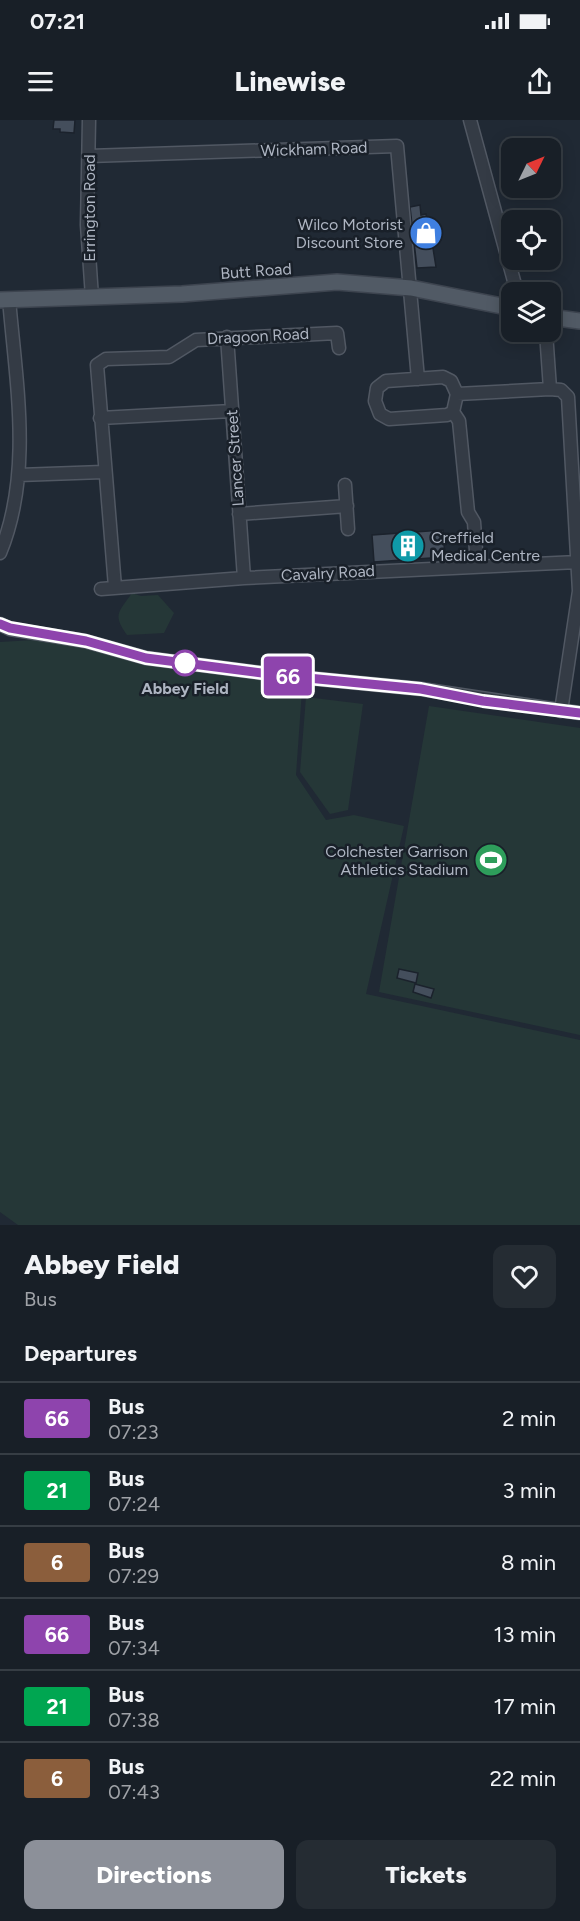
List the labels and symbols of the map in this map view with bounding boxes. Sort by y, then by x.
street label: Wickham Road [260,138,368,160]
north arrow [501,138,561,198]
street label: Errington Road [80,154,99,262]
place label: Wilco Motorist Discount Store [296,215,403,252]
shop icon: Wilco Motorist Discount Store [408,215,444,251]
street label: Butt Road [220,259,292,283]
street label: Dragoon Road [206,324,310,348]
street label: Lancer Street [222,409,248,507]
building icon: Creffield Medical Centre [390,528,426,564]
place label: Creffield Medical Centre [431,528,540,565]
street label: Cavalry Road [281,561,375,585]
marker: Abbey Field [172,650,198,676]
line badge: 66 [261,656,315,696]
place label: Abbey Field [141,679,229,698]
place label: Colchester Garrison Athletics Stadium [325,842,468,879]
sports icon: Colchester Garrison Athletics Stadium [473,842,509,878]

